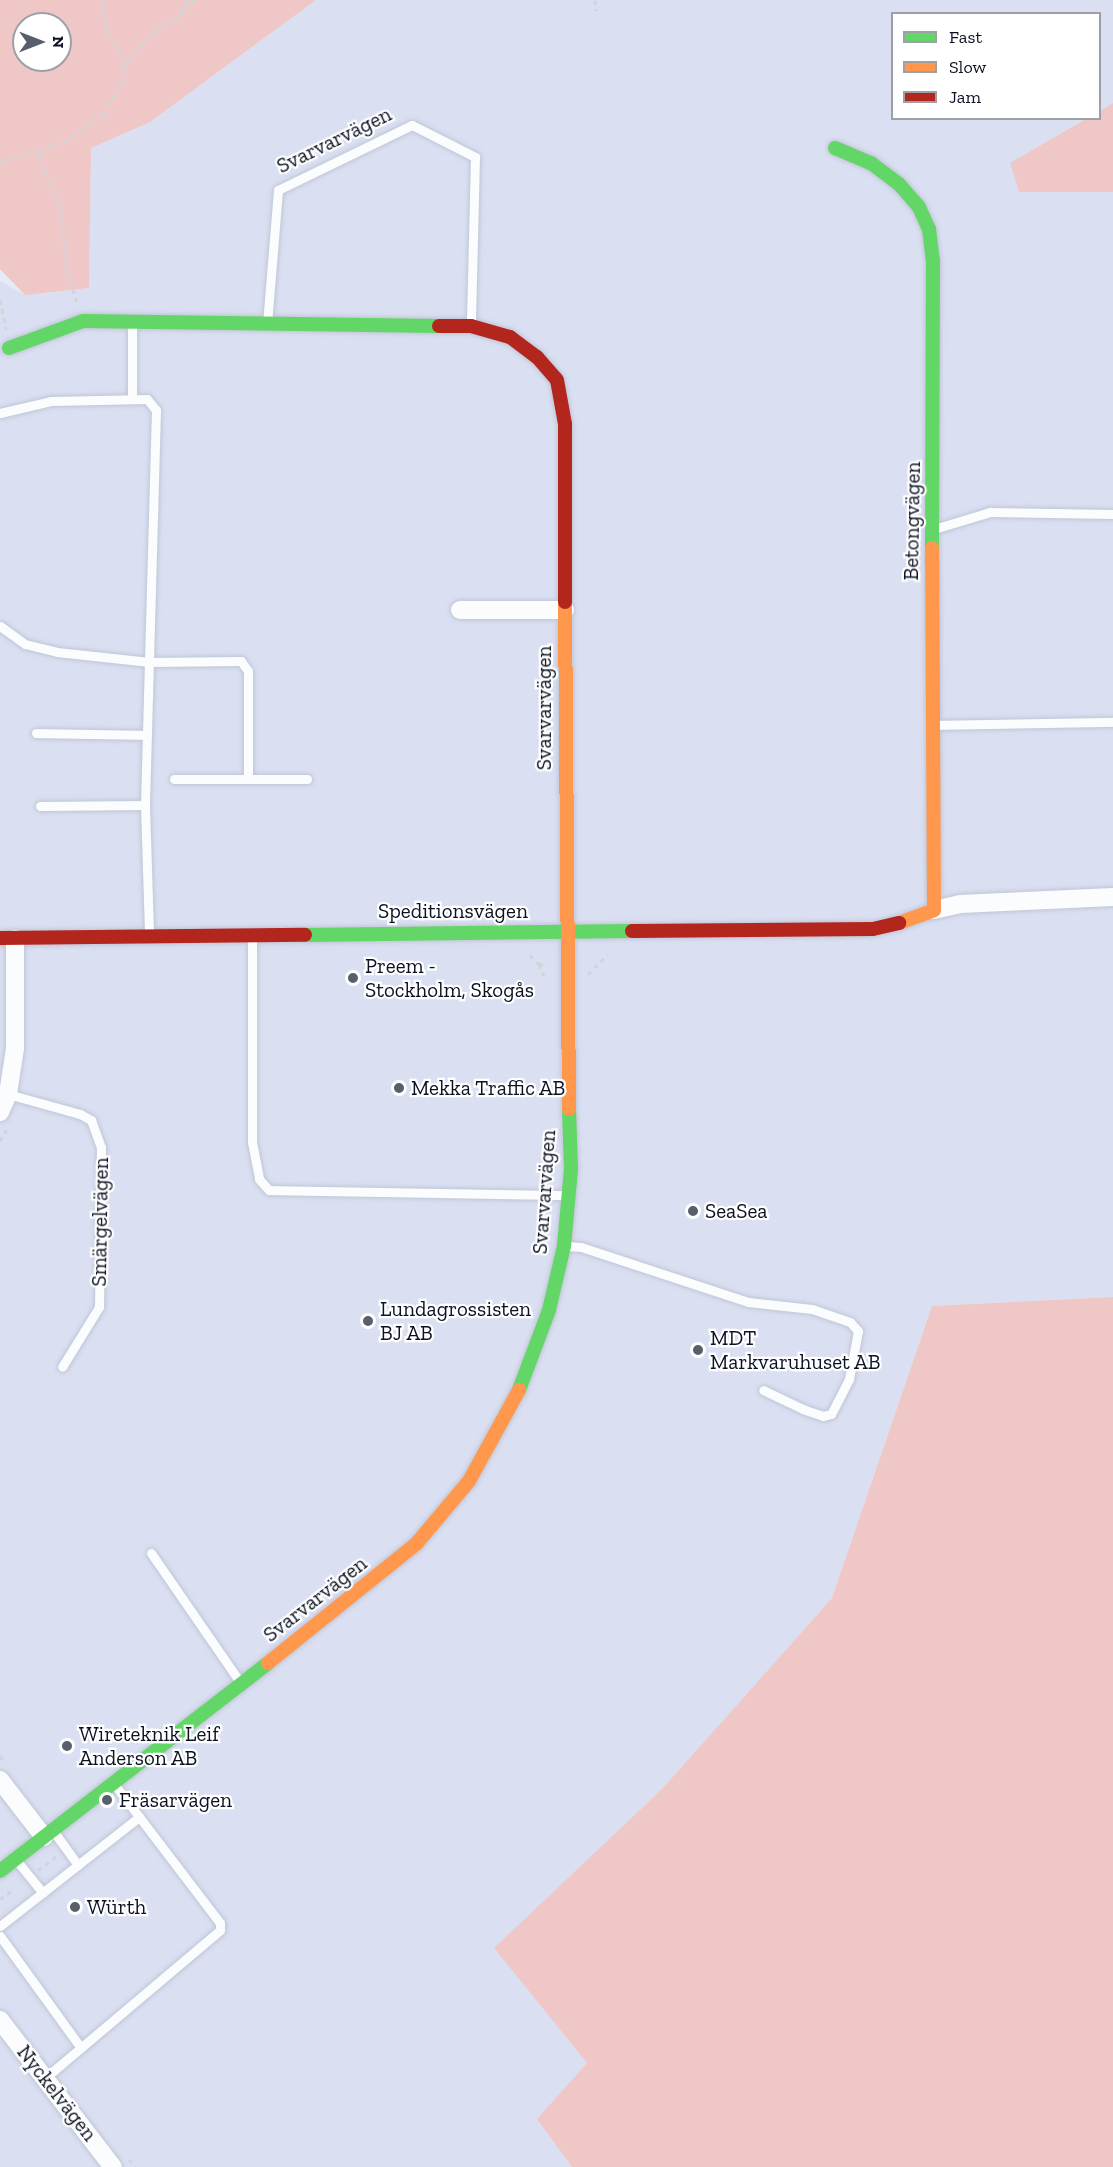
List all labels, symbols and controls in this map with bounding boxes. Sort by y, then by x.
north arrow [12,12,72,72]
legend [891,12,1101,120]
text: Fast [949,26,982,48]
text: N [49,36,68,48]
text: Slow [949,56,986,78]
text: Jam [949,86,981,108]
street label: Svarvarvägen [272,101,396,179]
street label: Betongvägen [898,461,926,581]
street label: Svarvarvägen [531,646,557,770]
street label: Speditionsvägen [378,898,528,924]
place label: Preem - Stockholm, Skogås [365,953,534,1003]
marker: Preem - Stockholm, Skogås [346,971,360,985]
place label: Mekka Traffic AB [411,1075,566,1101]
marker: Mekka Traffic AB [392,1081,406,1095]
street label: Svarvarvägen [527,1129,561,1255]
street label: Smärgelvägen [86,1157,114,1287]
place label: SeaSea [705,1198,767,1224]
marker: SeaSea [686,1204,700,1218]
place label: Lundagrossisten BJ AB [380,1296,531,1346]
marker: Lundagrossisten BJ AB [361,1314,375,1328]
place label: MDT Markvaruhuset AB [710,1325,881,1375]
marker: MDT Markvaruhuset AB [691,1343,705,1357]
street label: Svarvarvägen [258,1551,372,1647]
place label: Wireteknik Leif Anderson AB [79,1721,219,1771]
marker: Wireteknik Leif Anderson AB [60,1739,74,1753]
place label: Fräsarvägen [119,1787,232,1813]
marker: Fräsarvägen [100,1793,114,1807]
place label: Würth [87,1894,146,1920]
marker: Würth [68,1900,82,1914]
street label: Nyckelvägen [12,2040,102,2146]

